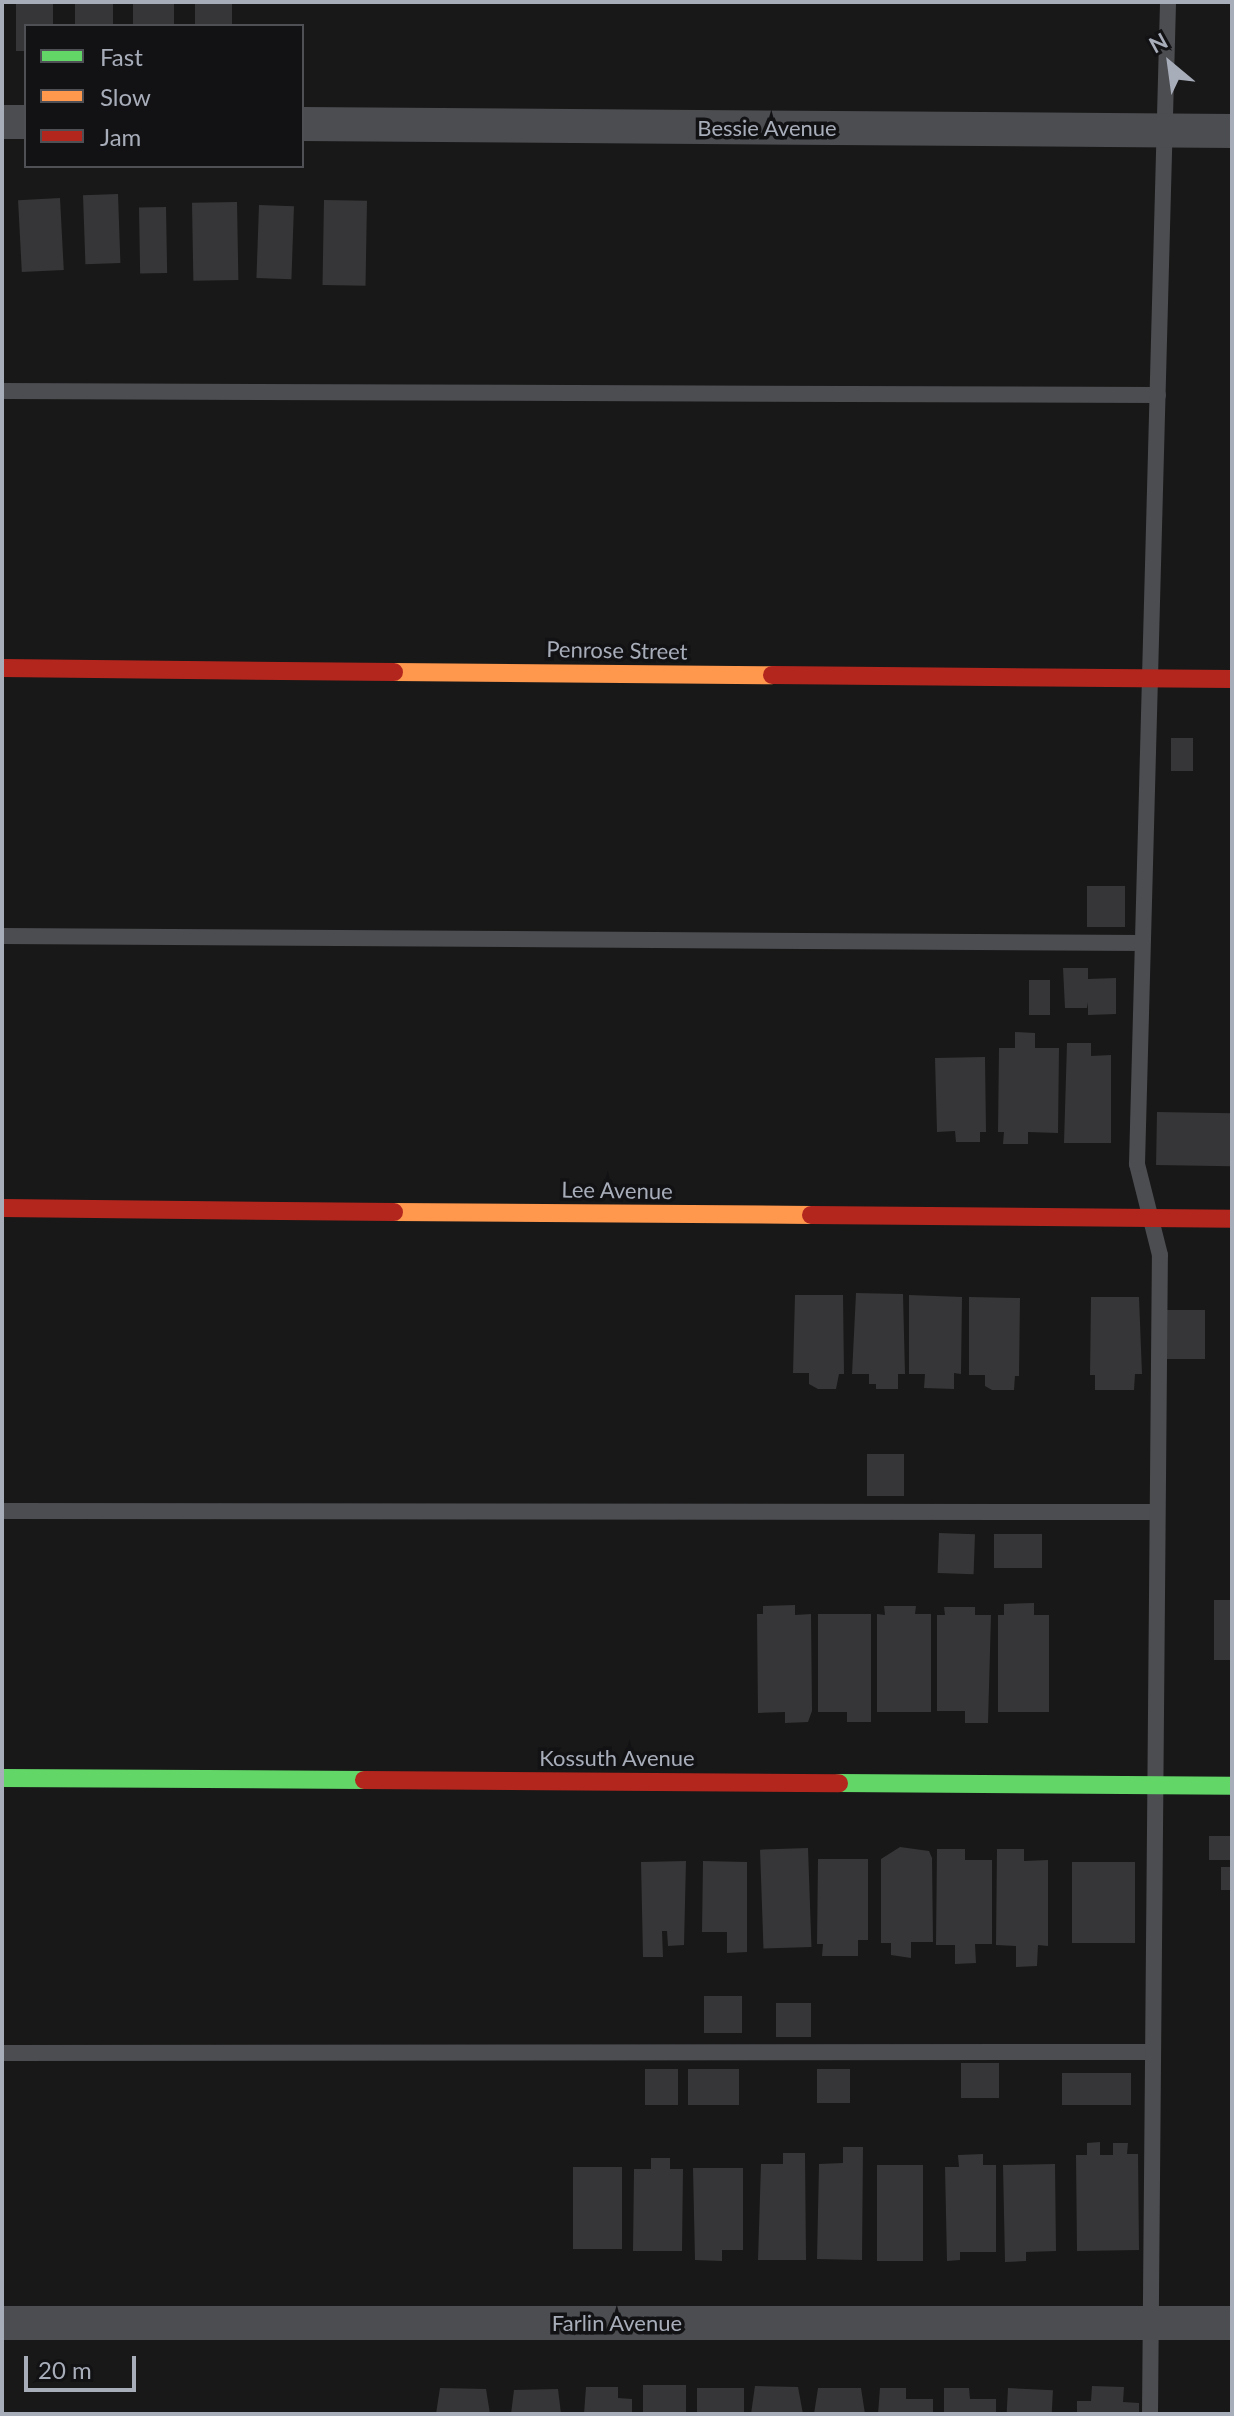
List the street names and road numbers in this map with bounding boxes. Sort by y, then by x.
street label: Bessie Avenue [697,115,837,141]
street label: Penrose Street [546,636,688,664]
street label: Lee Avenue [561,1176,673,1204]
street label: Kossuth Avenue [539,1745,695,1771]
street label: Farlin Avenue [551,2310,683,2336]

